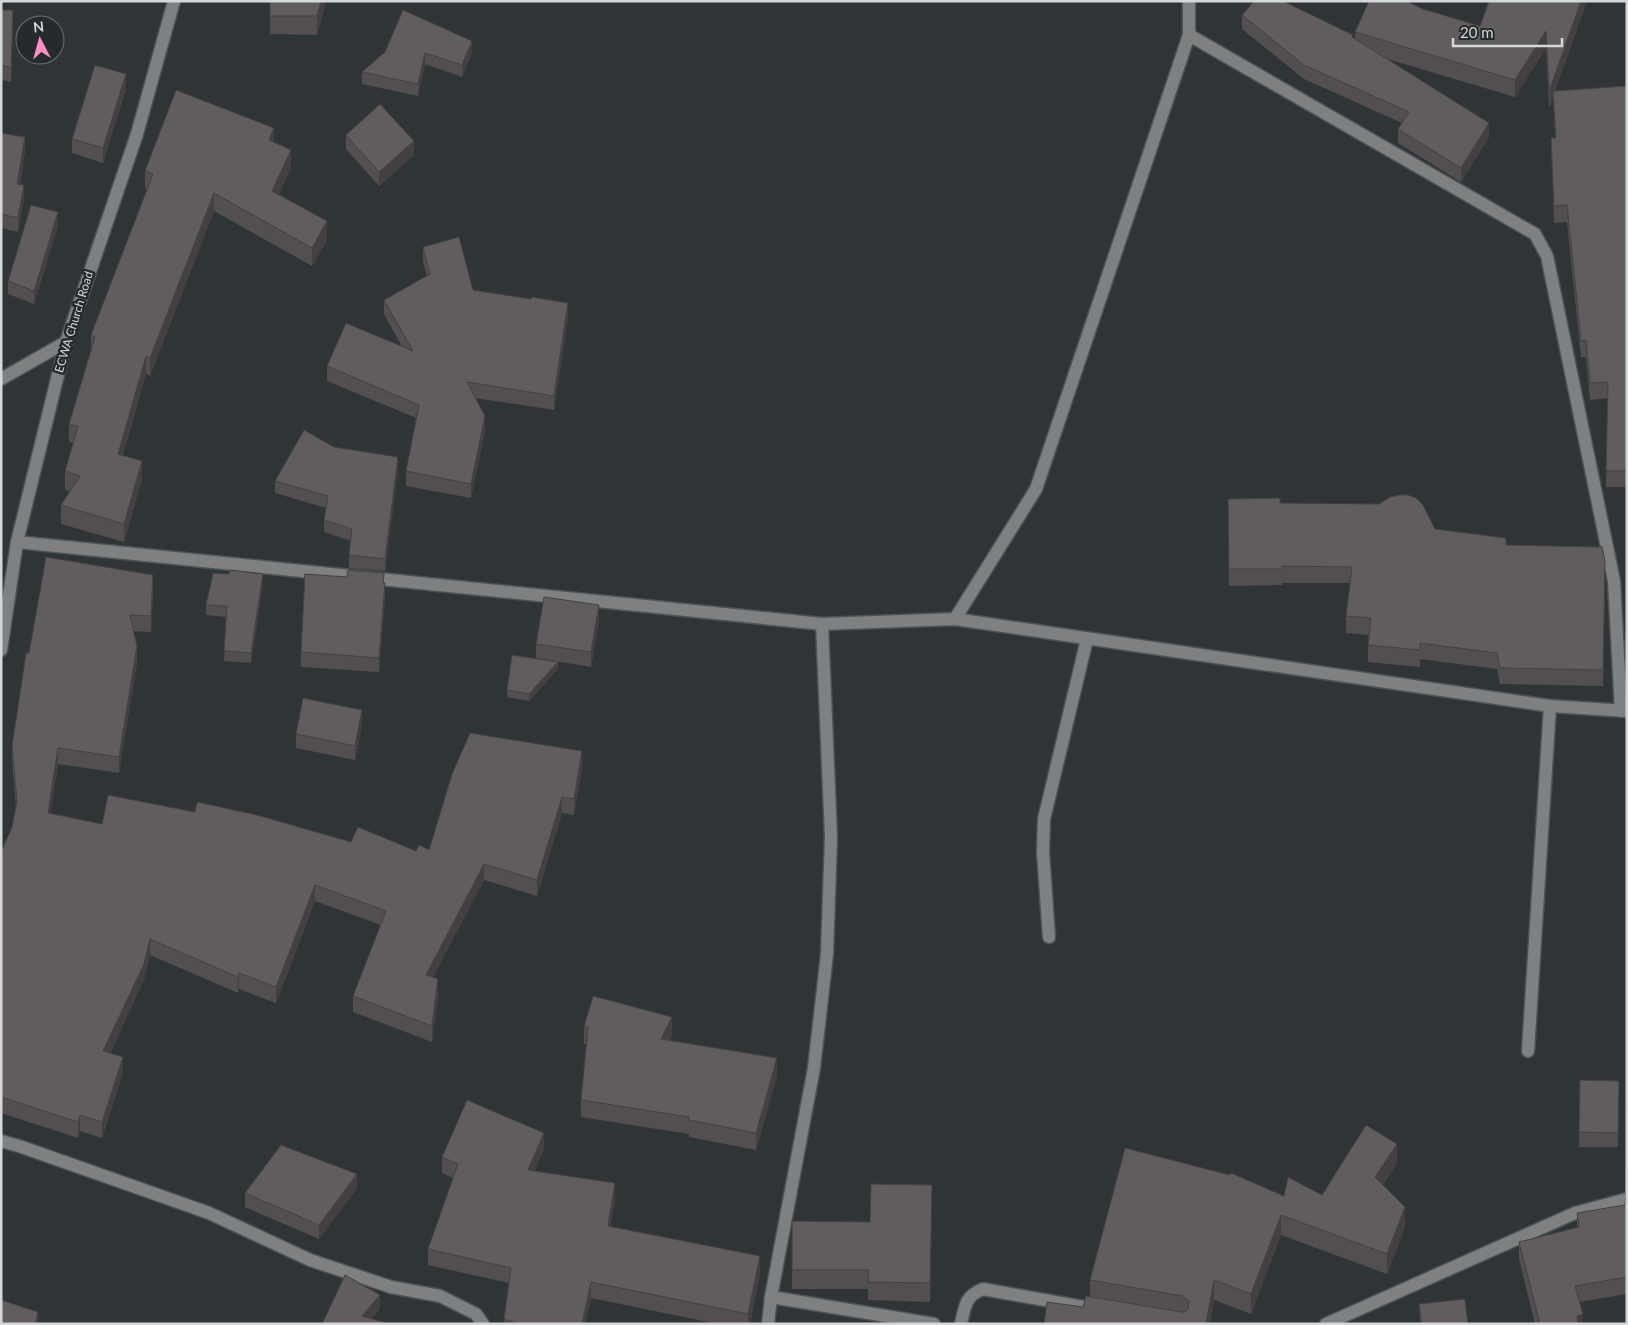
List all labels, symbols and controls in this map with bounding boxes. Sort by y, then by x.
north arrow [15,15,65,65]
scale bar [1453,15,1562,47]
text: N [32,18,45,36]
text: 20 m [1460,23,1494,41]
street label: ECWA Church Road [51,269,96,374]

